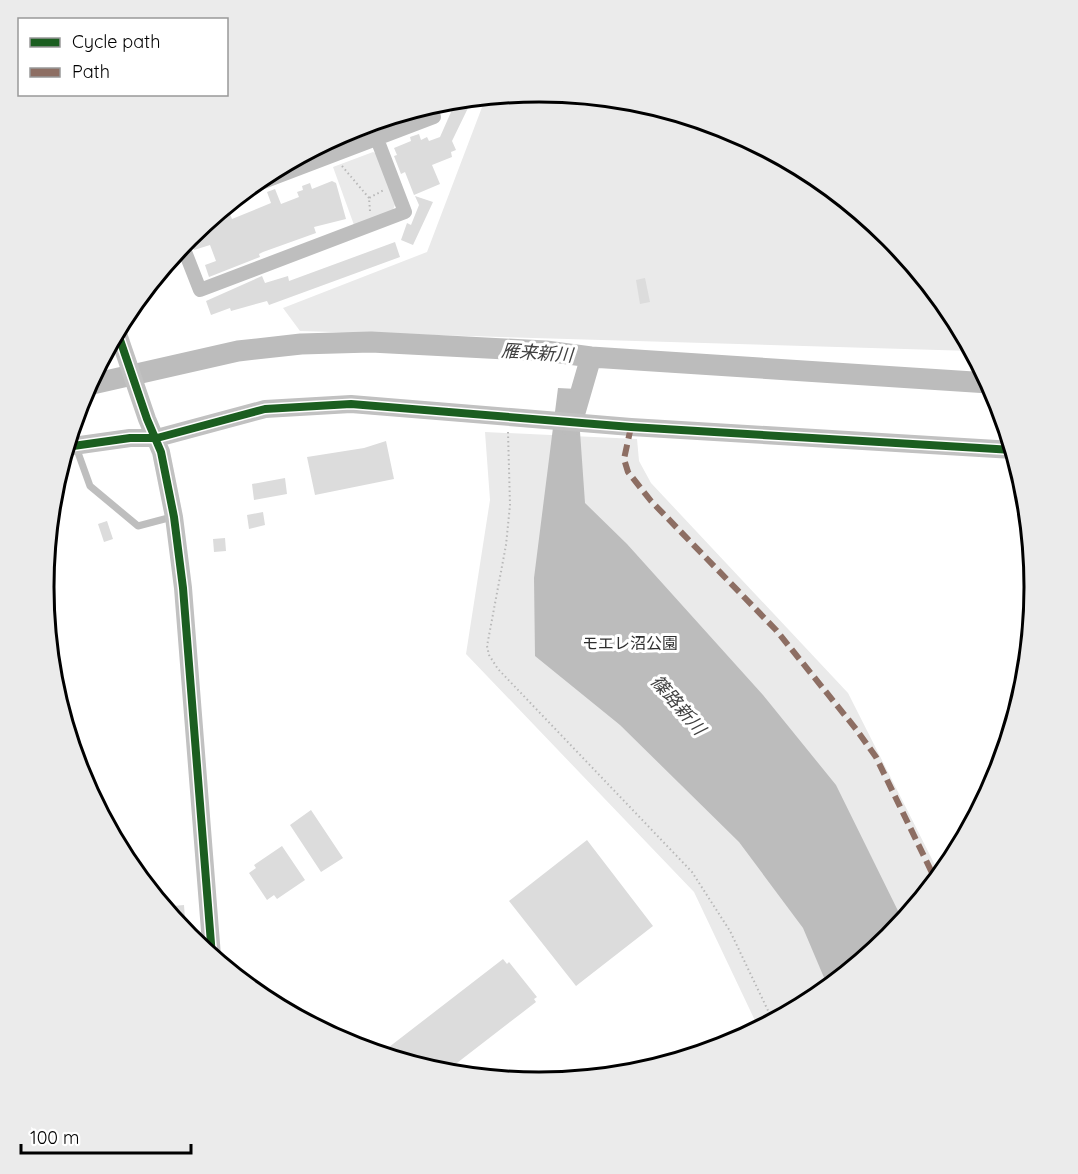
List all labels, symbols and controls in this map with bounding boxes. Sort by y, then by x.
legend [18,18,228,96]
text: Cycle path [72,30,160,53]
text: Path [72,60,110,83]
water label: 雁来新川 [500,339,576,367]
park label: モエレ沼公園 [582,633,678,653]
water label: 篠路新川 [646,670,712,741]
scale bar [21,1117,190,1155]
text: 100 m [30,1126,79,1149]

